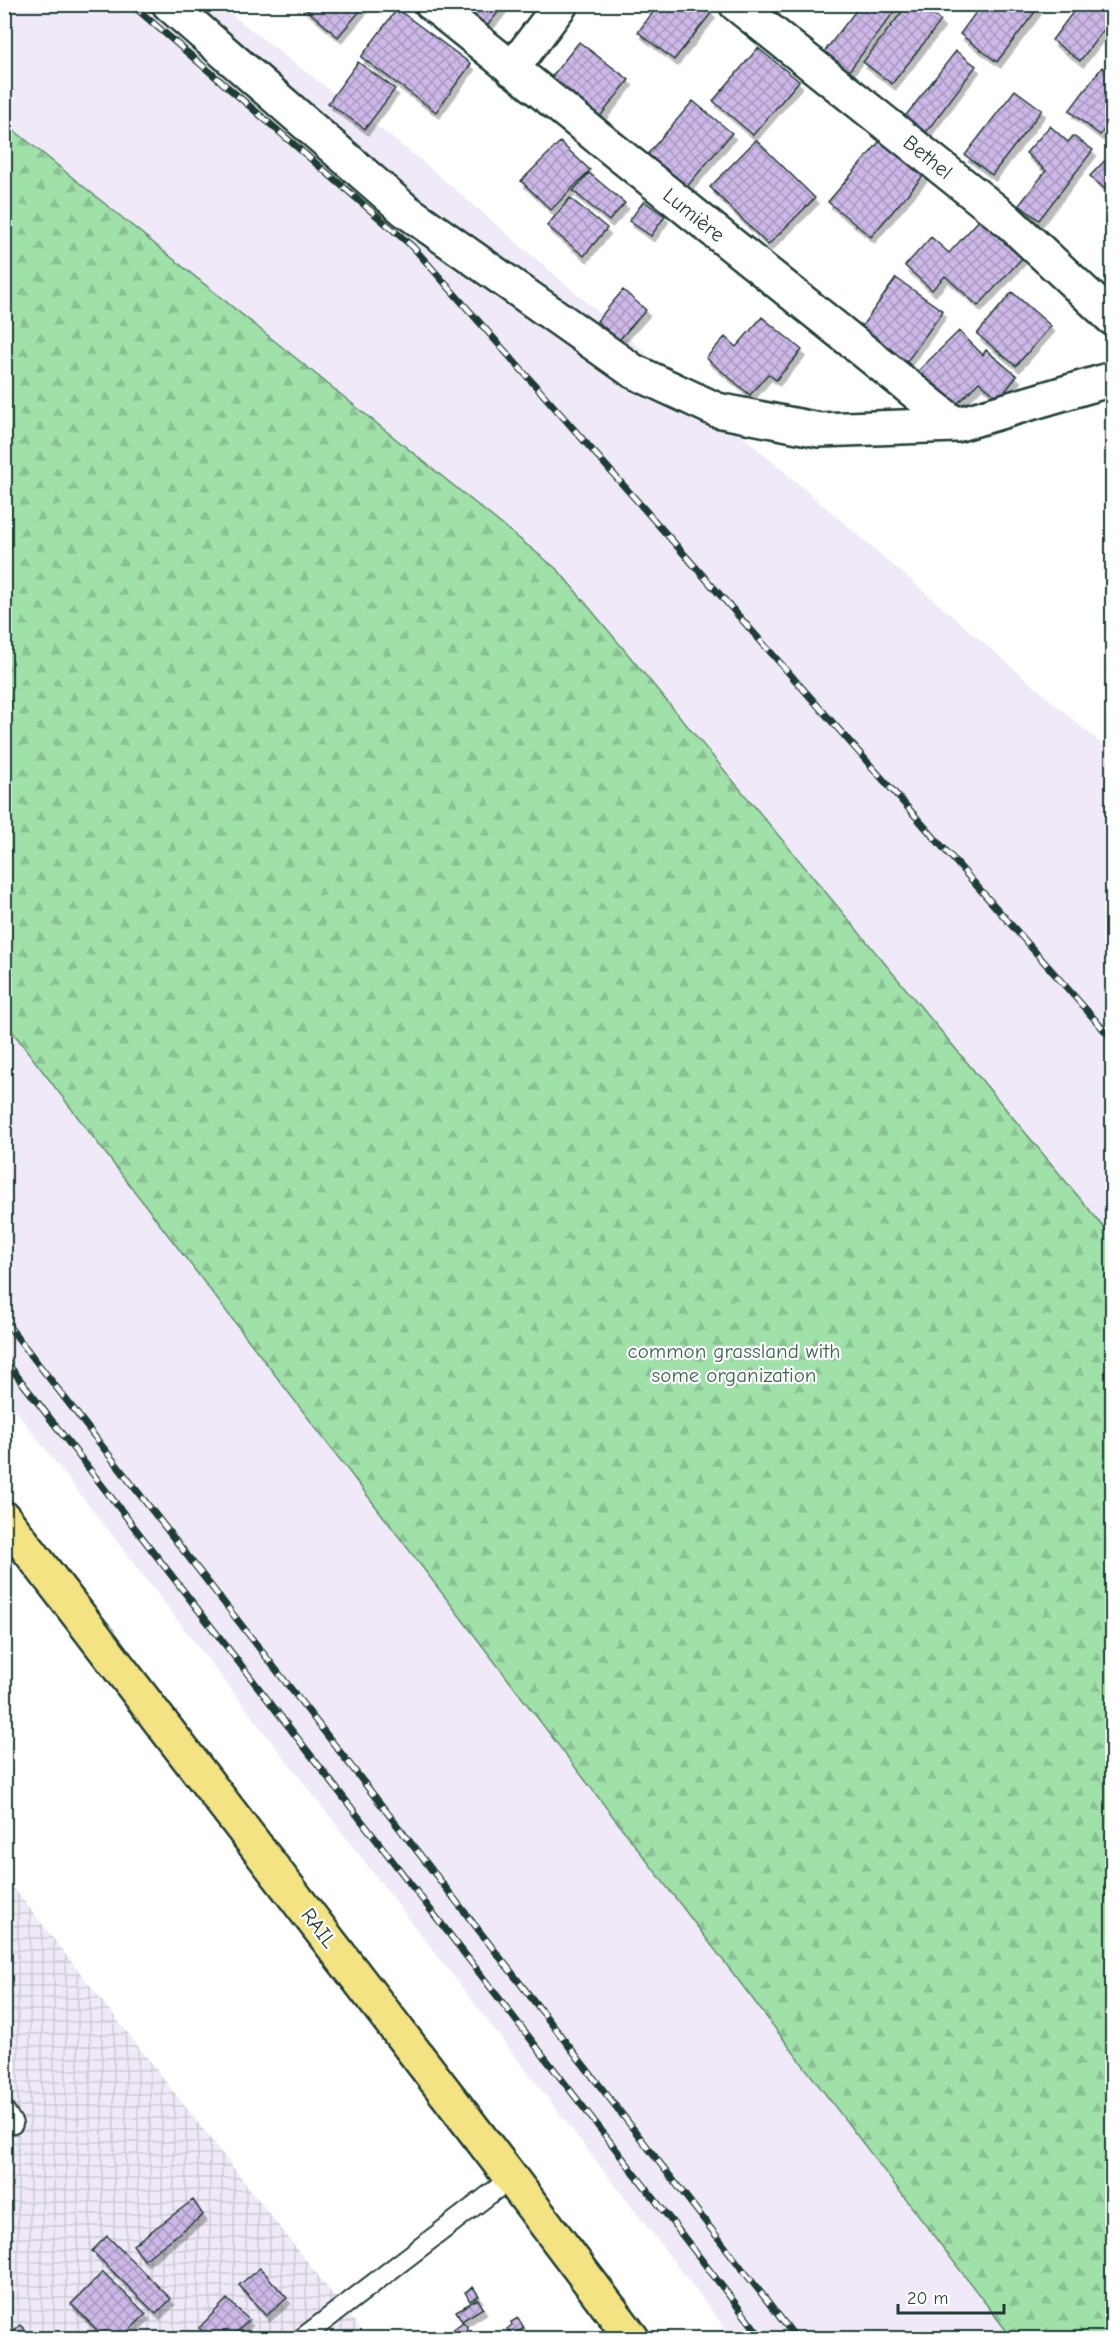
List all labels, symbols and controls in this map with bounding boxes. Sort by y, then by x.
street label: Bethel [899,130,957,184]
street label: Lumière [658,183,730,247]
park label: common grassland with some organization [628,1339,840,1387]
street label: RAIL [296,1903,342,1953]
scale bar [898,2277,1004,2315]
text: 20 m [907,2288,948,2309]

